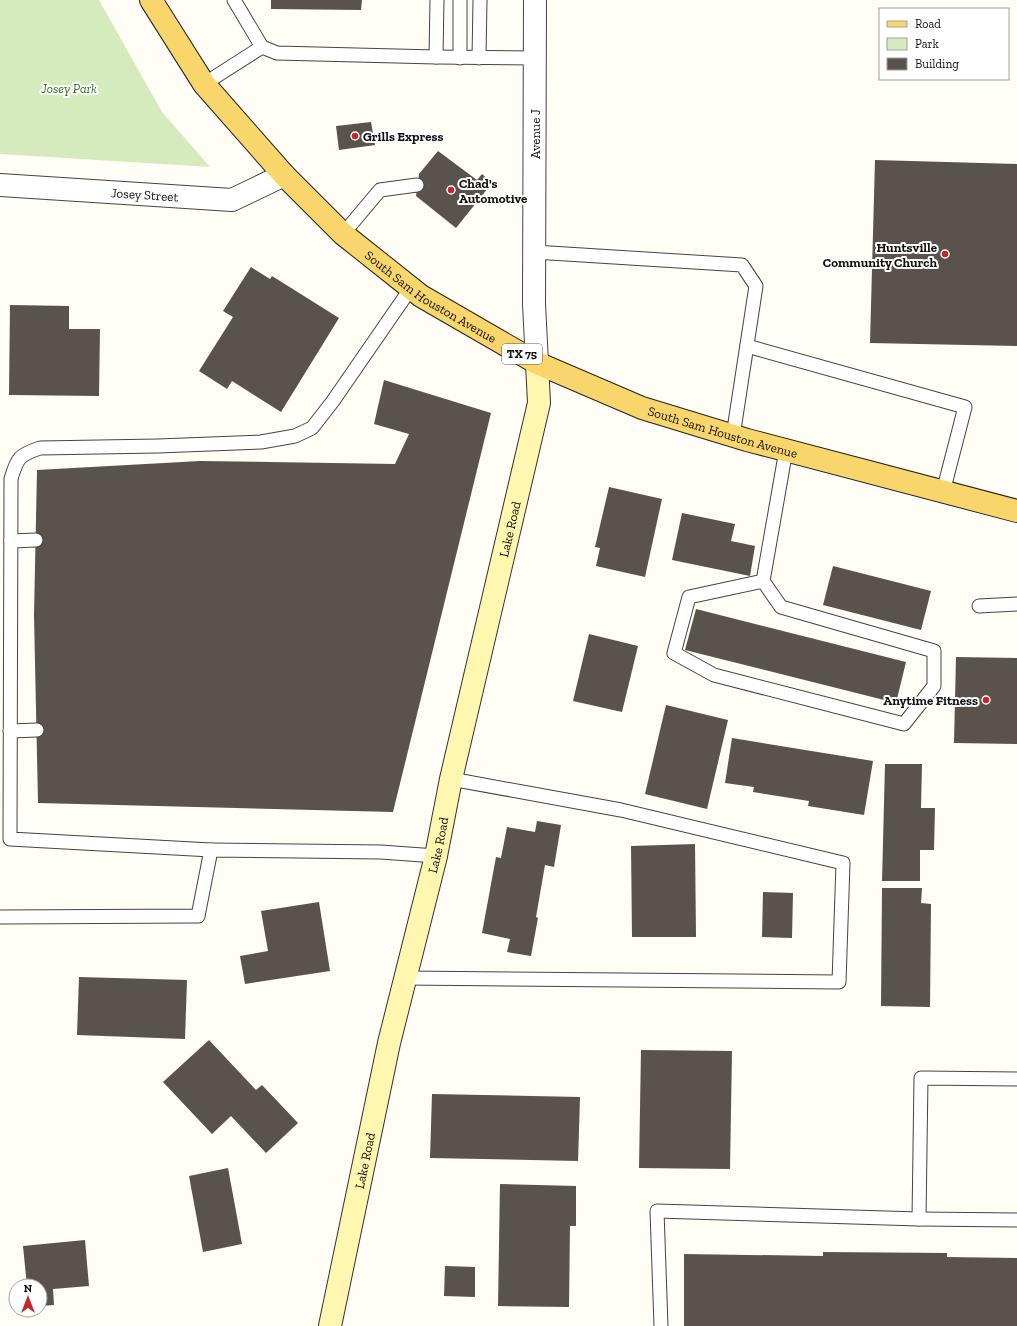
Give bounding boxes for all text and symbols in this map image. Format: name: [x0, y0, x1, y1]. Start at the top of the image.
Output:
legend: [879, 8, 1009, 80]
text: Road: [915, 17, 941, 31]
text: Park: [915, 37, 940, 51]
text: Building: [915, 57, 959, 71]
park label: Josey Park: [40, 81, 97, 96]
street label: Avenue J: [528, 109, 543, 159]
place label: Grills Express: [363, 129, 443, 144]
marker: Grills Express: [350, 131, 360, 141]
place label: Chad's Automotive: [459, 176, 528, 206]
street label: Josey Street: [111, 185, 179, 205]
marker: Chad's Automotive: [446, 185, 456, 195]
place label: Huntsville Community Church: [823, 240, 938, 270]
street label: South Sam Houston Avenue: [362, 247, 499, 346]
marker: Huntsville Community Church: [940, 249, 950, 259]
road number: TX 75: [502, 344, 542, 364]
street label: South Sam Houston Avenue: [646, 403, 799, 461]
street label: Lake Road: [496, 500, 524, 559]
place label: Anytime Fitness: [883, 693, 978, 708]
marker: Anytime Fitness: [981, 695, 991, 705]
street label: Lake Road: [425, 816, 451, 875]
street label: Lake Road: [352, 1131, 378, 1190]
north arrow: [8, 1278, 48, 1318]
text: N: [24, 1282, 33, 1295]

